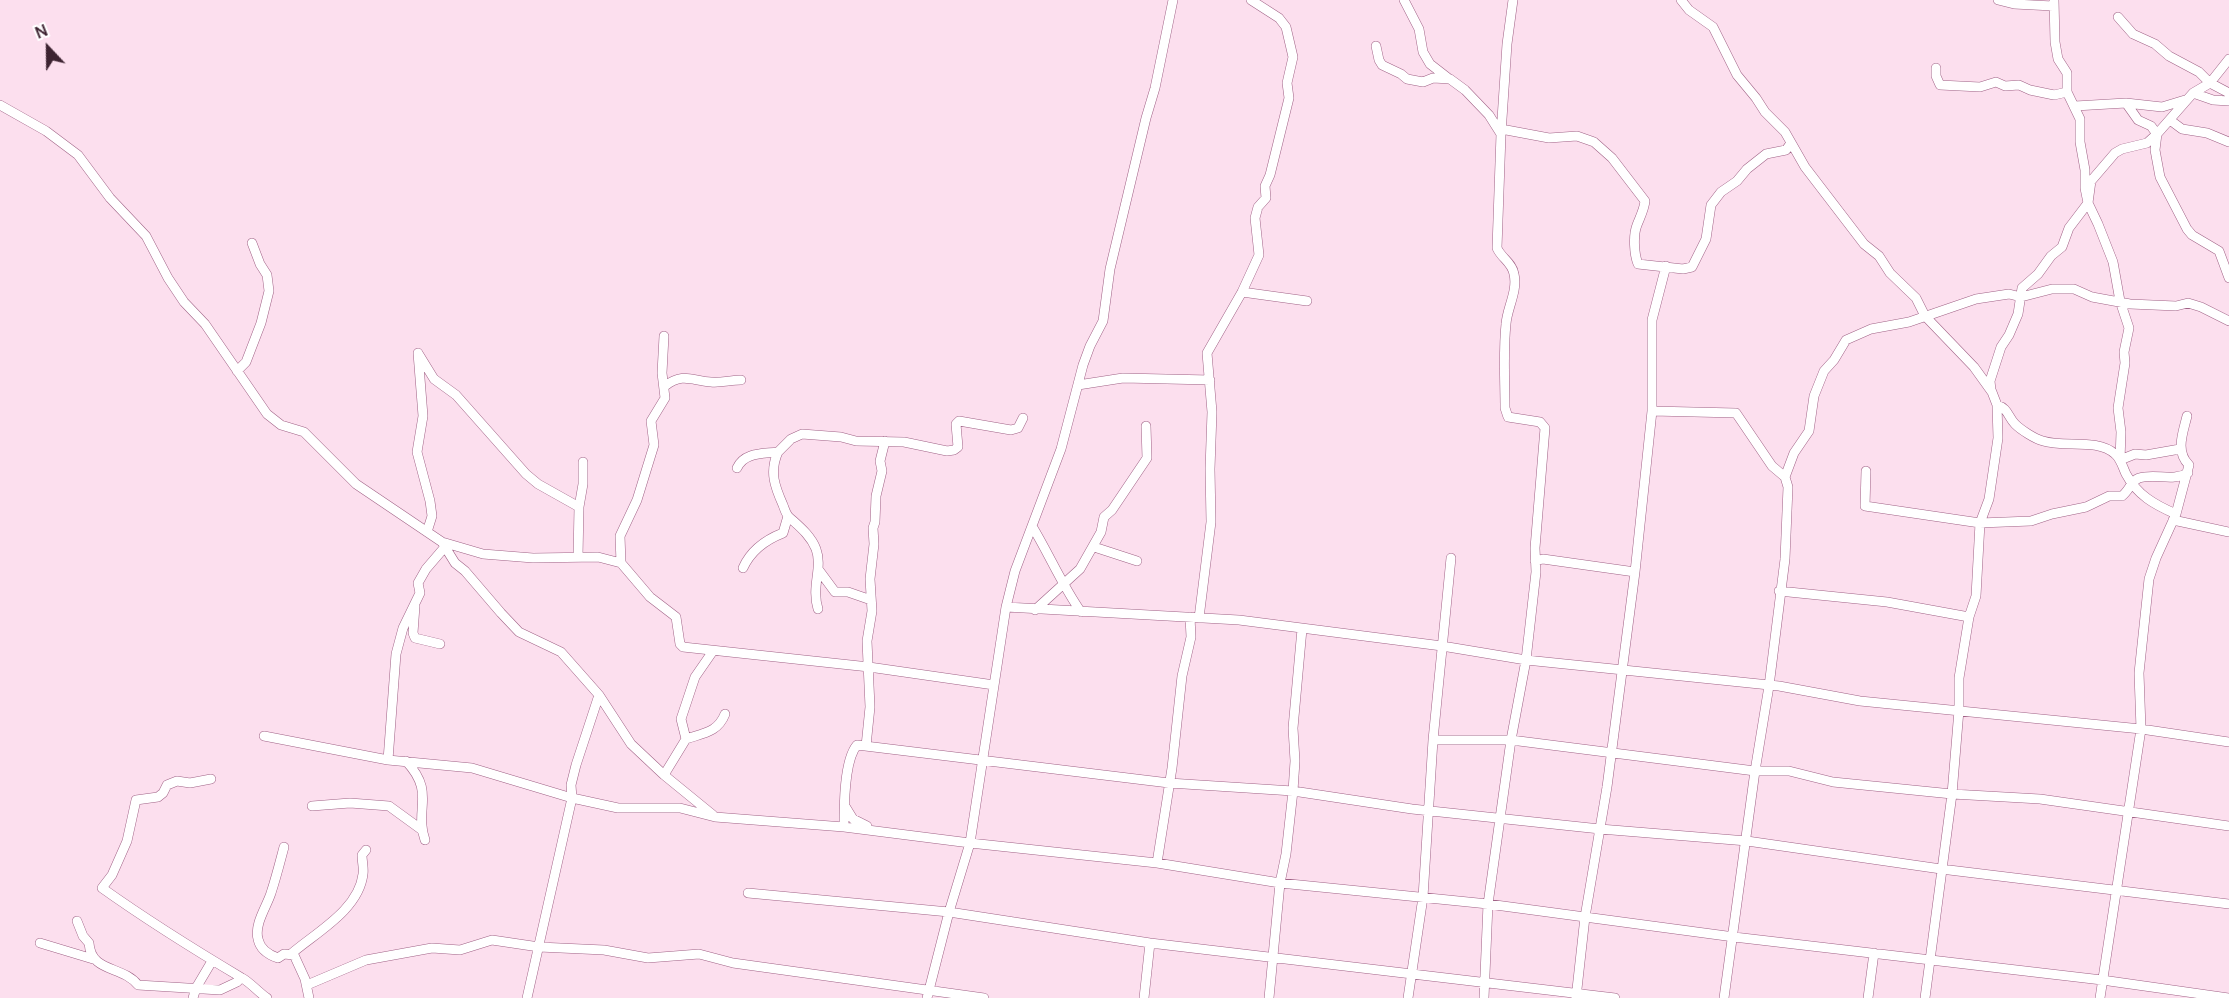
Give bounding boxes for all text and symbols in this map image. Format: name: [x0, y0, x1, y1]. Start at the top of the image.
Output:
north arrow: [18, 18, 78, 78]
text: N: [32, 19, 51, 44]

